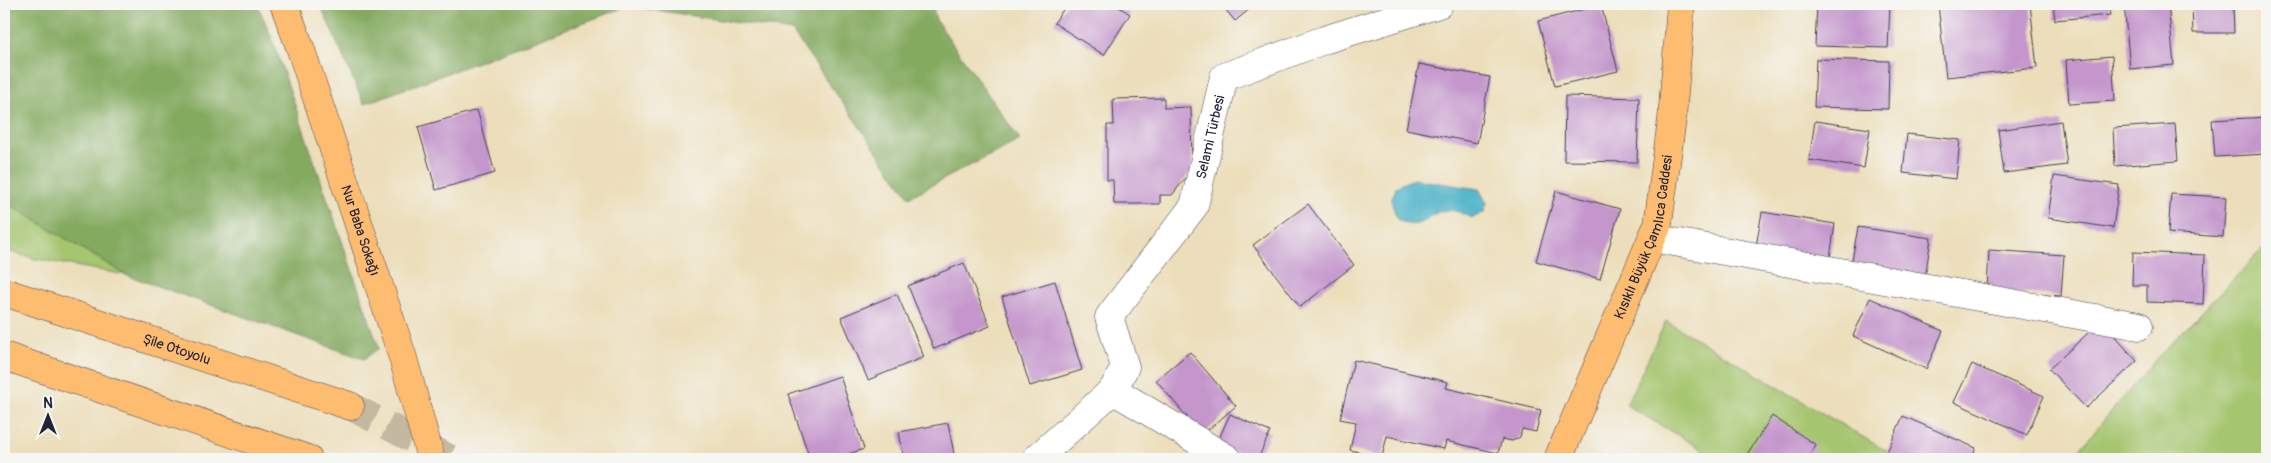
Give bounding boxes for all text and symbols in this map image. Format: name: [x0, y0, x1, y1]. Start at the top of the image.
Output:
street label: Selami Türbesi: [1192, 93, 1228, 181]
street label: Kısıklı Büyük Çamlıca Caddesi: [1610, 153, 1676, 321]
street label: Nur Baba Sokağı: [338, 183, 384, 278]
street label: Şile Otoyolu: [141, 330, 213, 368]
north arrow: [22, 390, 72, 440]
text: N: [43, 395, 53, 412]

